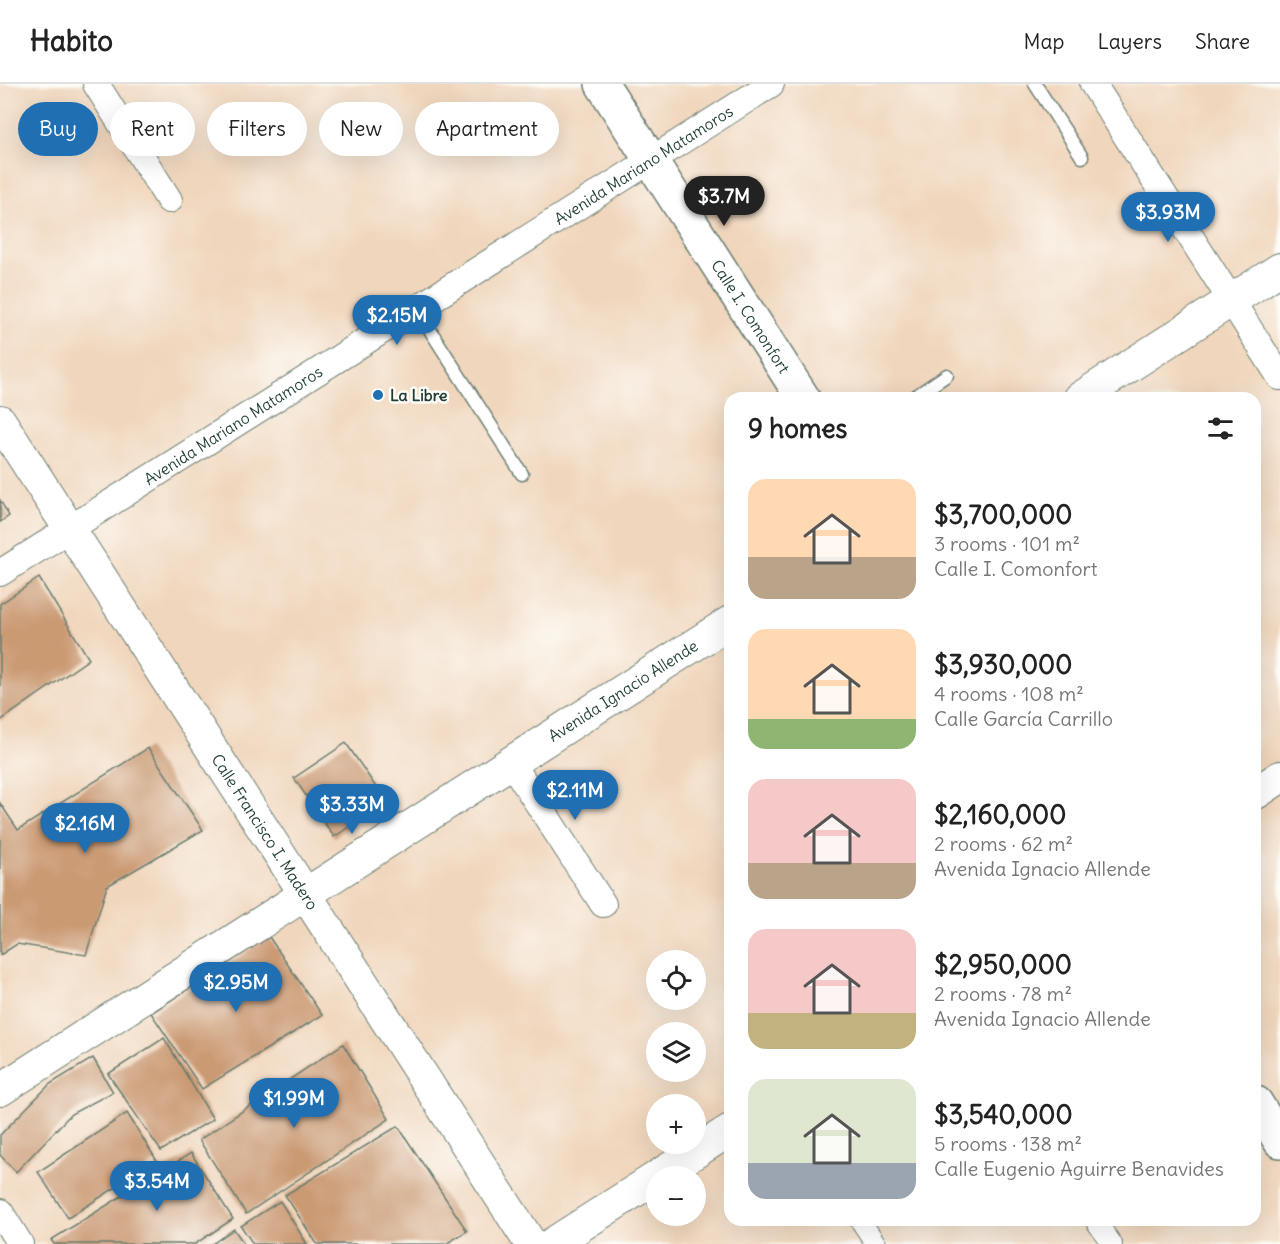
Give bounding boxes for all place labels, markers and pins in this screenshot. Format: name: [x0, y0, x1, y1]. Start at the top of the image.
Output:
pin: $3.7M: [682, 176, 766, 227]
pin: $3.93M: [1119, 192, 1217, 243]
pin: $2.15M: [348, 295, 446, 346]
place label: La Libre: [390, 385, 448, 405]
marker: La Libre: [371, 388, 385, 402]
pin: $2.11M: [526, 770, 624, 821]
pin: $3.33M: [303, 784, 401, 835]
pin: $2.16M: [36, 803, 134, 854]
pin: $2.95M: [187, 962, 285, 1013]
pin: $1.99M: [245, 1078, 343, 1129]
pin: $3.54M: [108, 1161, 206, 1212]

